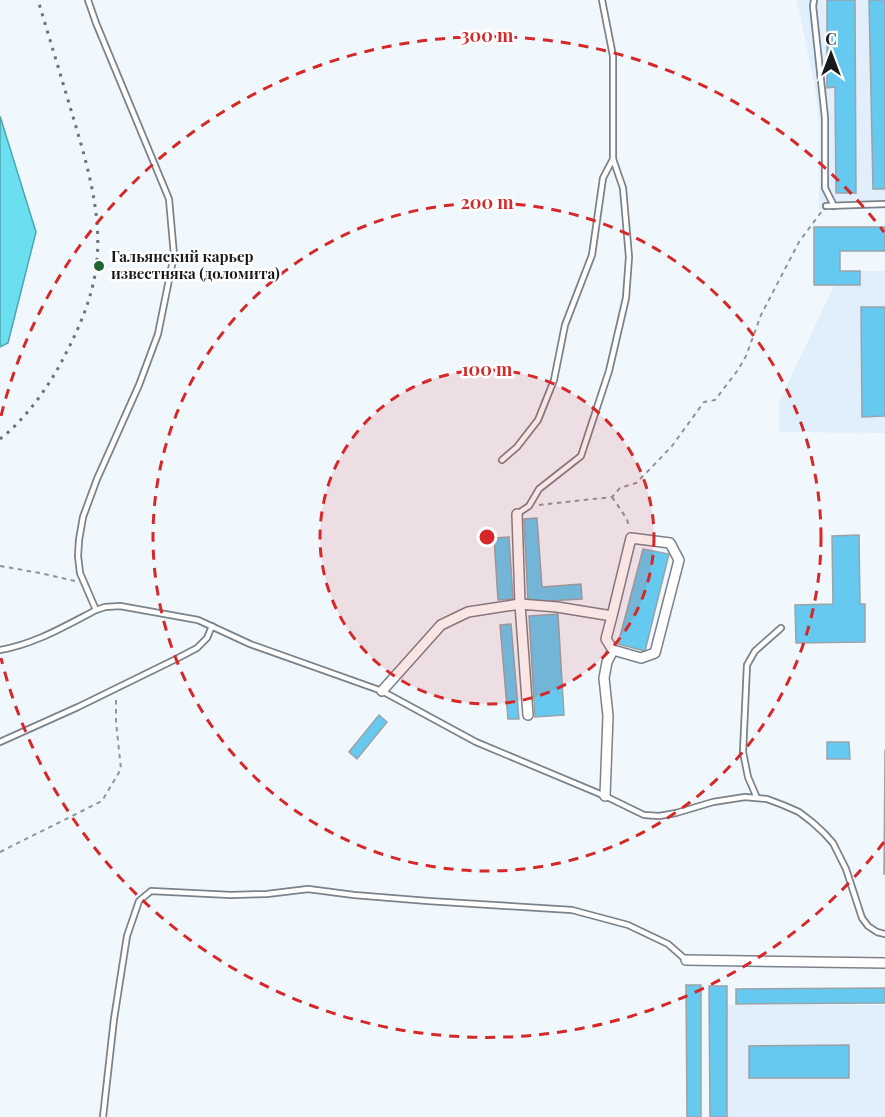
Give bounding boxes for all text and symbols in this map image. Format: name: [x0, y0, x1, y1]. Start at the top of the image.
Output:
text: 300 m: [461, 23, 514, 47]
north arrow: [801, 24, 861, 84]
text: С: [825, 28, 837, 49]
text: 200 m: [460, 190, 514, 214]
place label: Гальянский карьер известняка (доломита): [111, 246, 280, 283]
marker: Гальянский карьер известняка (доломита): [92, 259, 106, 273]
text: 100 m: [462, 357, 513, 381]
centre of rings: [477, 527, 497, 547]

